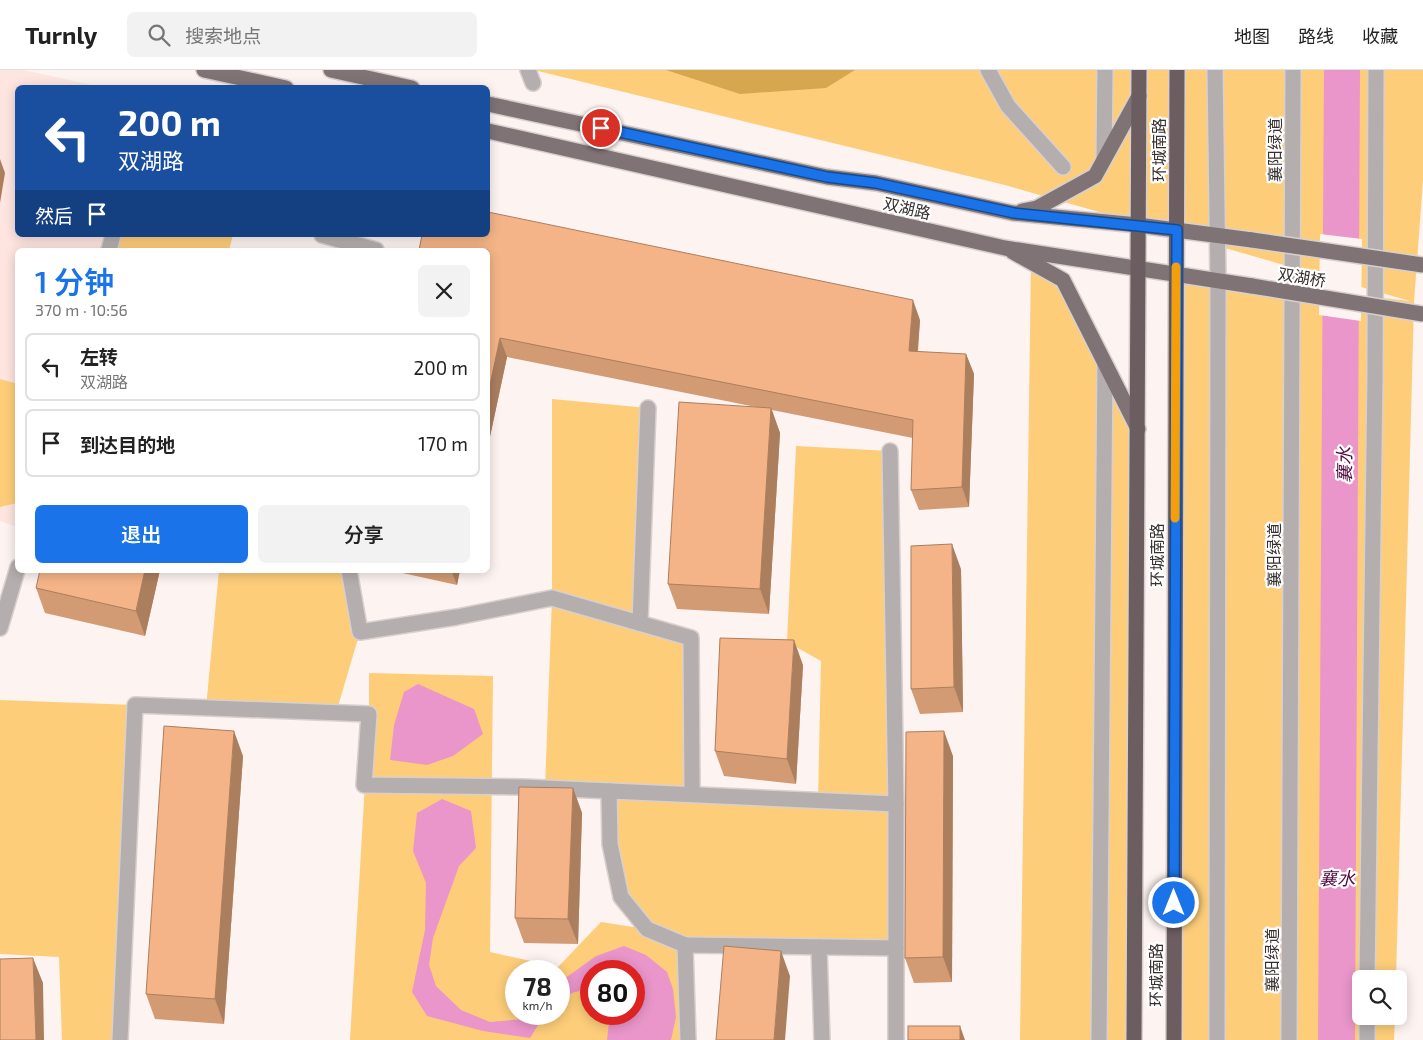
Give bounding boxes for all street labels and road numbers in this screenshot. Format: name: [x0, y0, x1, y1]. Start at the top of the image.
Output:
street label: 环城南路: [1149, 118, 1168, 182]
street label: 襄阳绿道: [1265, 118, 1284, 182]
street label: 双湖路: [882, 193, 933, 222]
street label: 双湖桥: [1277, 263, 1327, 290]
street label: 环城南路: [1147, 523, 1166, 587]
street label: 襄阳绿道: [1264, 523, 1283, 587]
street label: 襄阳绿道: [1262, 928, 1281, 992]
street label: 环城南路: [1146, 943, 1165, 1007]

